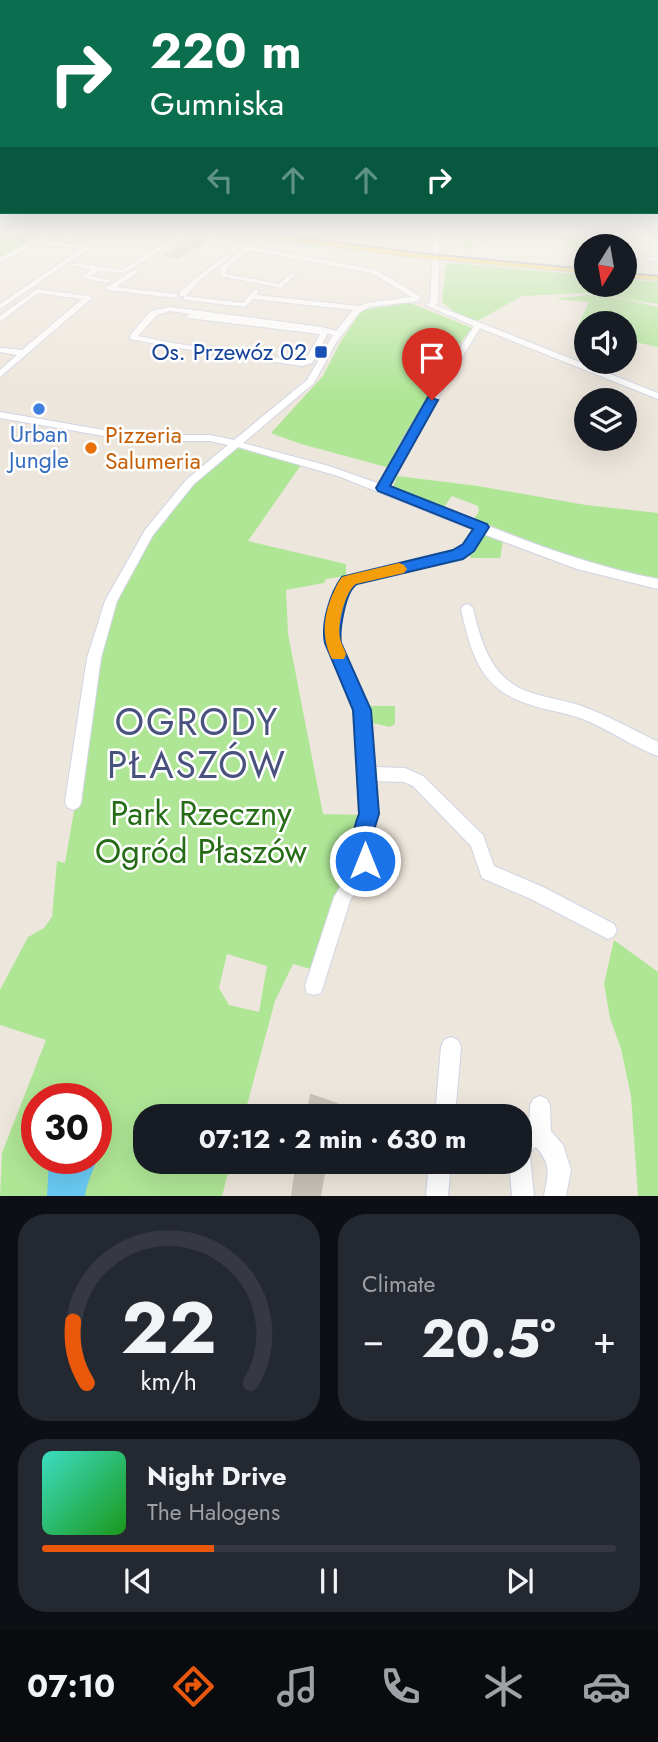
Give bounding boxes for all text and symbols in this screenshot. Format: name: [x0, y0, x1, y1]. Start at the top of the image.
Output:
text: 220 m: [150, 16, 302, 86]
icon: right: [35, 28, 126, 119]
text: Gumniska: [150, 81, 284, 127]
icon: left: [201, 161, 239, 199]
icon: ahead: [274, 161, 312, 199]
icon: ahead: [347, 161, 385, 199]
icon: right: [420, 161, 458, 199]
north arrow: [574, 234, 637, 298]
map controls: [574, 234, 637, 451]
button: sound: [574, 311, 637, 374]
pin: [402, 328, 462, 400]
place label: Os. Przewóz 02: [151, 335, 307, 369]
icon: arrive: [413, 339, 451, 377]
marker: Os. Przewóz 02: [313, 344, 329, 360]
button: layers: [574, 388, 637, 451]
marker: Urban Jungle: [31, 401, 47, 417]
place label: Urban Jungle: [6, 417, 69, 477]
place label: Pizzeria Salumeria: [105, 418, 201, 478]
marker: Pizzeria Salumeria: [83, 440, 99, 456]
district label: OGRODY PŁASZÓW: [107, 695, 287, 792]
park label: Park Rzeczny Ogród Płaszów: [95, 790, 308, 875]
position arrow: [328, 824, 402, 898]
speed limit sign: 30: [21, 1083, 112, 1174]
text: 07:12 · 2 min · 630 m: [199, 1120, 466, 1158]
text: Climate: [362, 1267, 435, 1301]
text: 22: [121, 1276, 217, 1381]
text: 20.5°: [421, 1301, 556, 1377]
text: −: [362, 1312, 384, 1367]
text: +: [593, 1312, 616, 1367]
text: km/h: [141, 1363, 197, 1399]
text: Night Drive: [147, 1457, 287, 1495]
text: The Halogens: [147, 1495, 280, 1529]
icon: previous: [119, 1562, 157, 1600]
icon: pause: [310, 1562, 348, 1600]
icon: next: [501, 1562, 539, 1600]
icon: directions: [169, 1662, 218, 1711]
icon: music: [273, 1662, 322, 1711]
icon: phone: [376, 1662, 425, 1711]
icon: climate: [479, 1662, 528, 1711]
icon: car: [582, 1662, 631, 1711]
text: 07:10: [27, 1663, 115, 1709]

